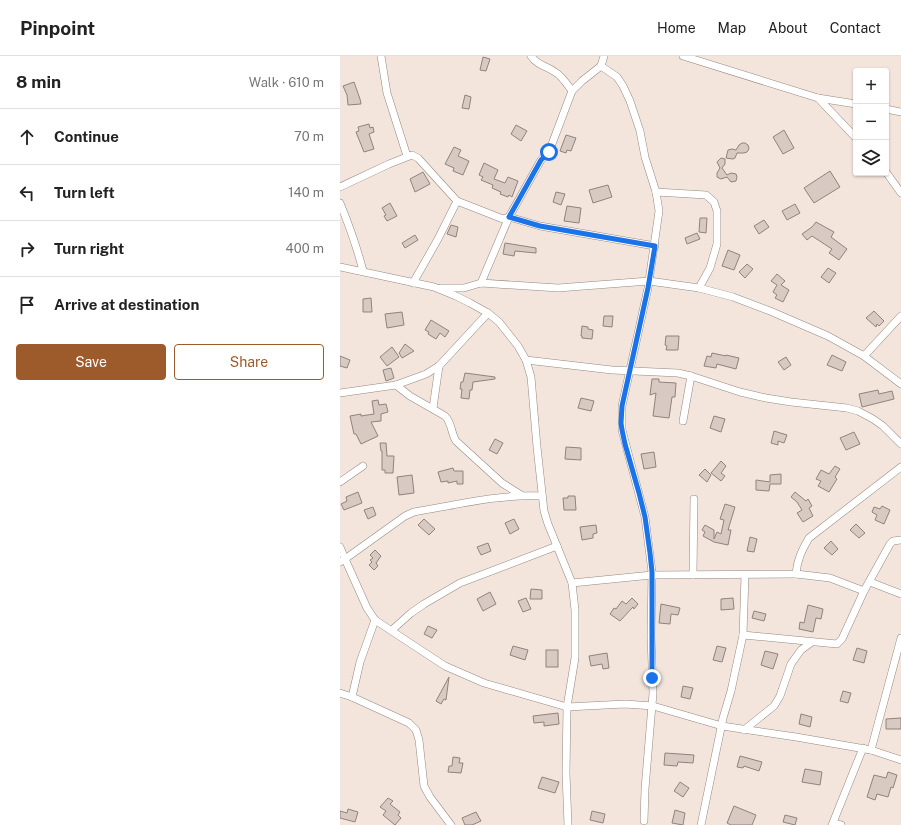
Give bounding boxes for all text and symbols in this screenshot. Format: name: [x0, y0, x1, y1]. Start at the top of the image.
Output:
text: Pinpoint: [20, 17, 95, 39]
text: Home: [657, 20, 696, 36]
text: Map: [718, 20, 746, 36]
text: About: [768, 20, 808, 36]
text: Contact: [830, 20, 881, 36]
map controls: [853, 68, 889, 176]
button: +: [853, 68, 889, 104]
text: 8 min: [16, 72, 61, 92]
text: Walk · 610 m: [249, 75, 324, 90]
button: −: [853, 104, 889, 140]
icon: ahead: [16, 126, 38, 148]
text: Continue: [54, 128, 119, 145]
text: 70 m: [294, 129, 324, 144]
button: layers: [853, 140, 889, 176]
route start: [540, 143, 558, 161]
icon: left: [16, 182, 38, 204]
text: Turn left: [54, 184, 115, 201]
text: 140 m: [288, 185, 324, 200]
icon: right: [16, 238, 38, 260]
text: Turn right: [54, 240, 124, 257]
text: 400 m: [286, 241, 324, 256]
icon: arrive: [16, 294, 38, 316]
text: Arrive at destination: [54, 296, 199, 313]
button: Save: [16, 344, 166, 380]
button: Share: [174, 344, 324, 380]
route end: [643, 669, 661, 687]

